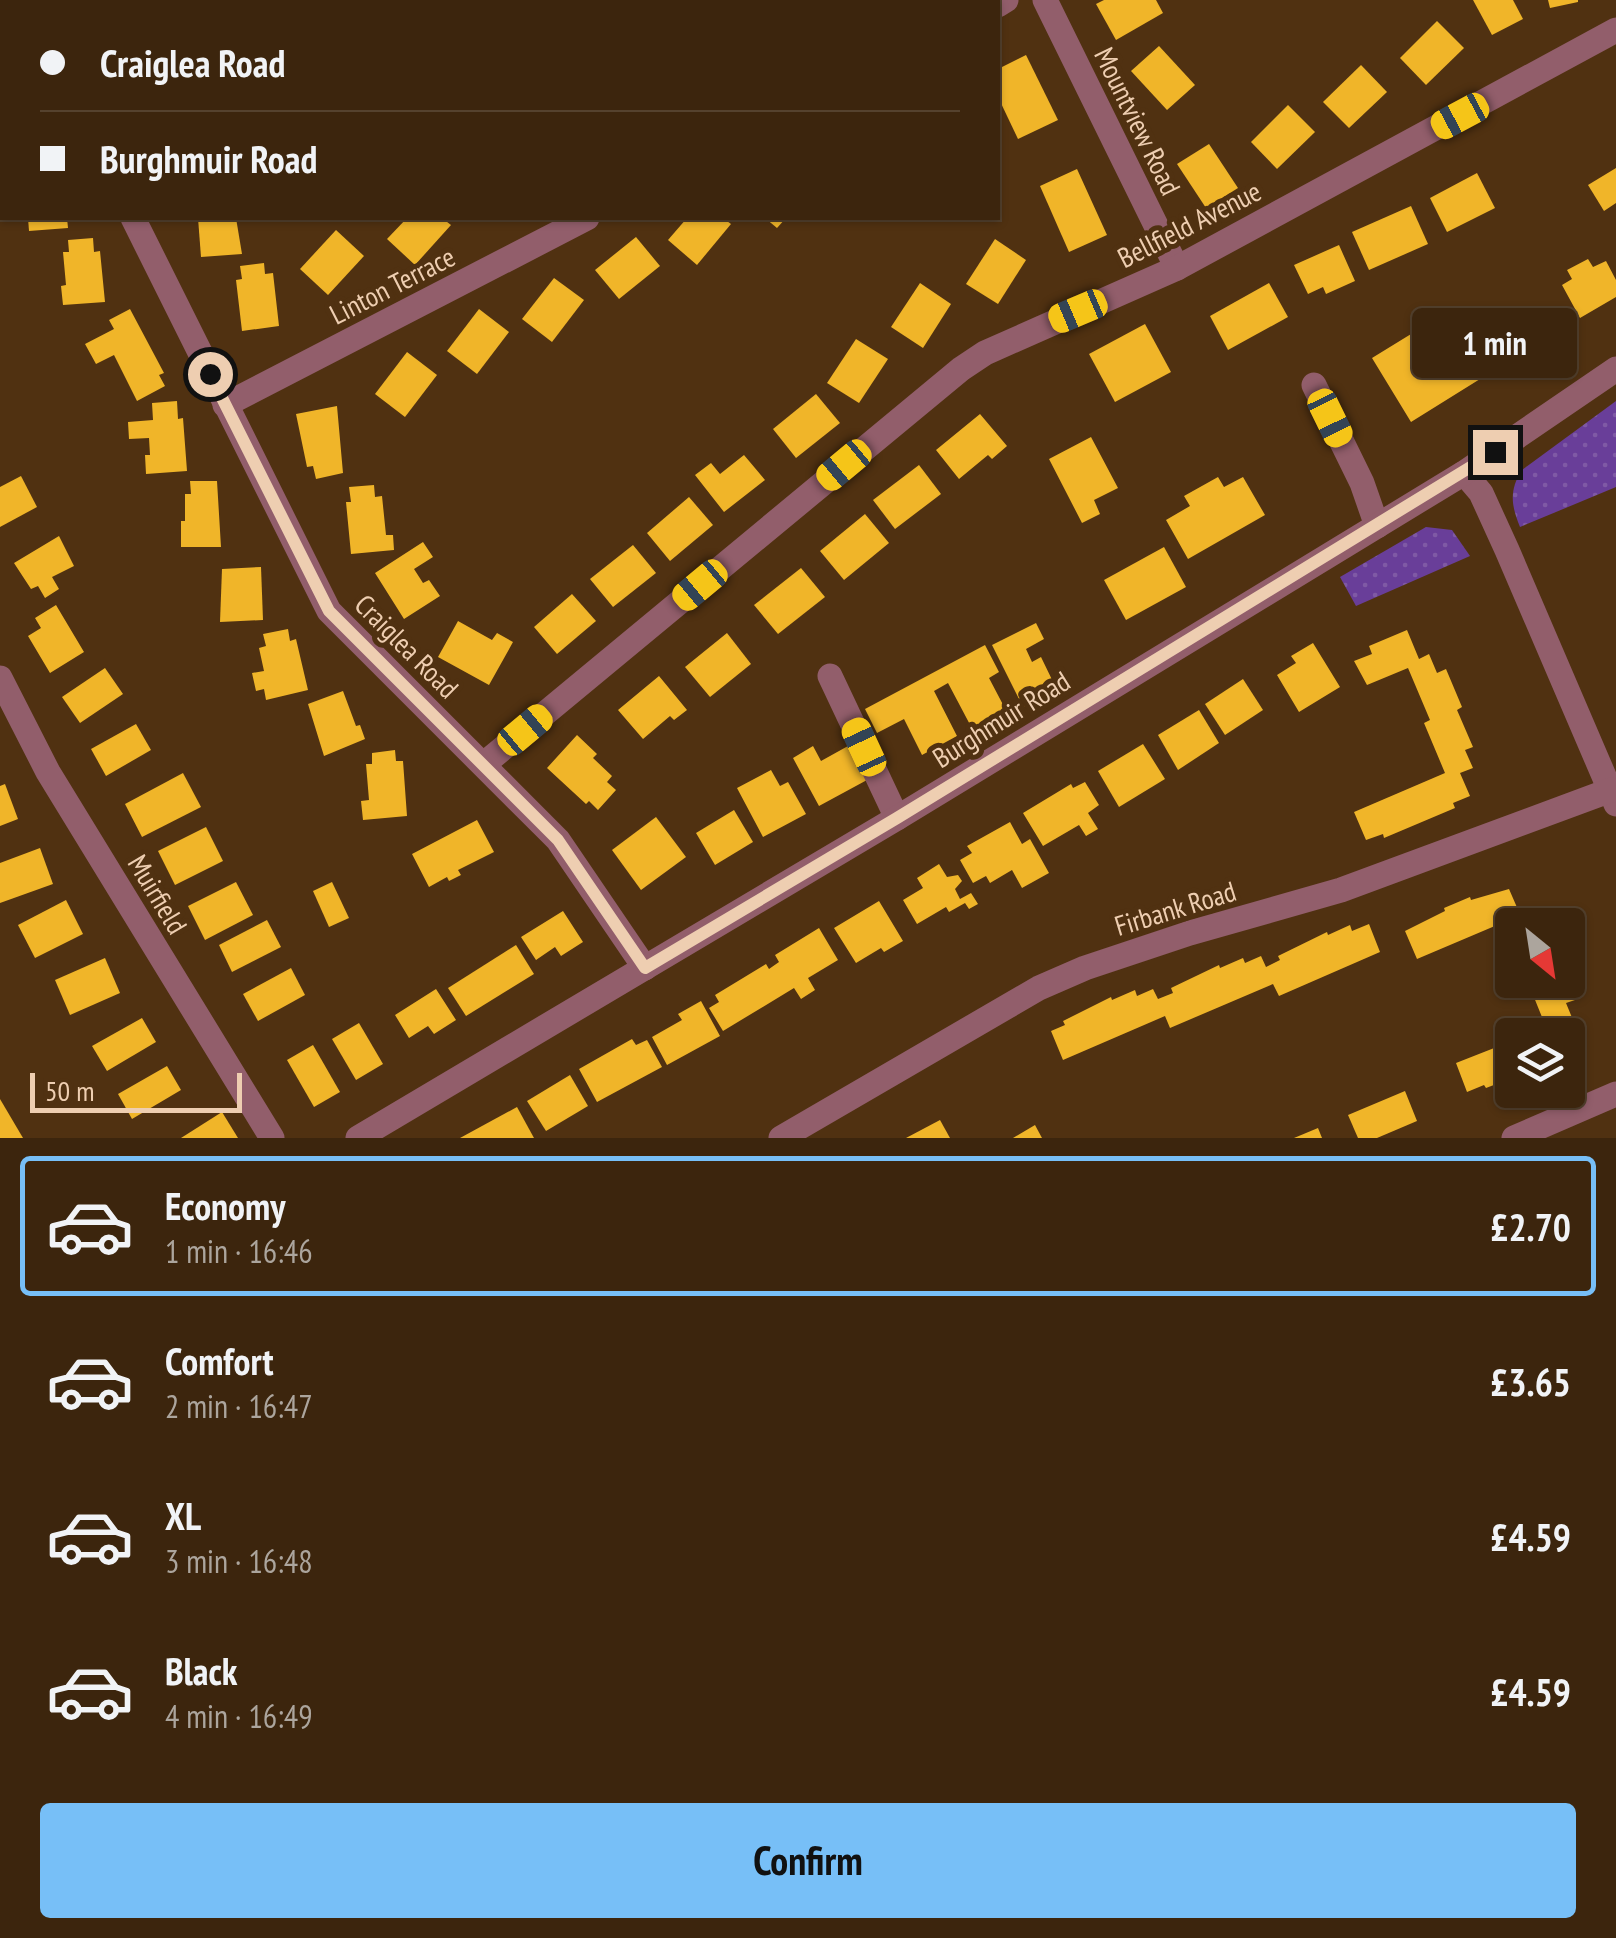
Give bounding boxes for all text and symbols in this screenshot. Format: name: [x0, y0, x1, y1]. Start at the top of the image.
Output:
text: Craiglea Road: [100, 38, 285, 87]
street label: Mountview Road: [1086, 41, 1190, 201]
car: [1426, 89, 1494, 143]
text: Burghmuir Road: [100, 134, 317, 183]
street label: Bellfield Avenue: [1111, 172, 1267, 276]
street label: Linton Terrace: [323, 238, 461, 332]
car: [1045, 285, 1111, 337]
callout: 1 min: [1412, 307, 1578, 377]
text: 1 min: [1462, 322, 1527, 364]
route start: [188, 352, 233, 397]
car: [1303, 384, 1357, 452]
route end: [1473, 430, 1518, 475]
car: [811, 434, 877, 496]
car: [667, 554, 733, 616]
street label: Craiglea Road: [347, 586, 467, 706]
street label: Burghmuir Road: [925, 662, 1077, 776]
car: [492, 699, 558, 761]
car: [838, 713, 890, 781]
street label: Muirfield: [120, 848, 196, 940]
street label: Firbank Road: [1110, 872, 1240, 944]
north arrow: [1495, 908, 1585, 998]
map controls: [1495, 908, 1585, 1108]
button: layers: [1495, 1018, 1585, 1108]
scale bar: [30, 1068, 242, 1112]
text: 50 m: [45, 1072, 94, 1109]
icon: car: [45, 1181, 135, 1271]
text: Economy: [165, 1181, 285, 1230]
text: £2.70: [1490, 1202, 1571, 1251]
text: 1 min · 16:46: [165, 1230, 313, 1272]
icon: car: [45, 1336, 135, 1426]
text: Comfort: [165, 1336, 274, 1385]
text: £3.65: [1490, 1357, 1571, 1406]
text: 2 min · 16:47: [165, 1385, 313, 1427]
icon: car: [45, 1491, 135, 1581]
text: XL: [165, 1491, 201, 1540]
text: £4.59: [1490, 1512, 1571, 1561]
text: 3 min · 16:48: [165, 1540, 313, 1582]
icon: car: [45, 1646, 135, 1736]
text: Black: [165, 1646, 238, 1695]
text: £4.59: [1490, 1667, 1571, 1716]
text: 4 min · 16:49: [165, 1695, 313, 1737]
button: Confirm: [40, 1803, 1576, 1918]

